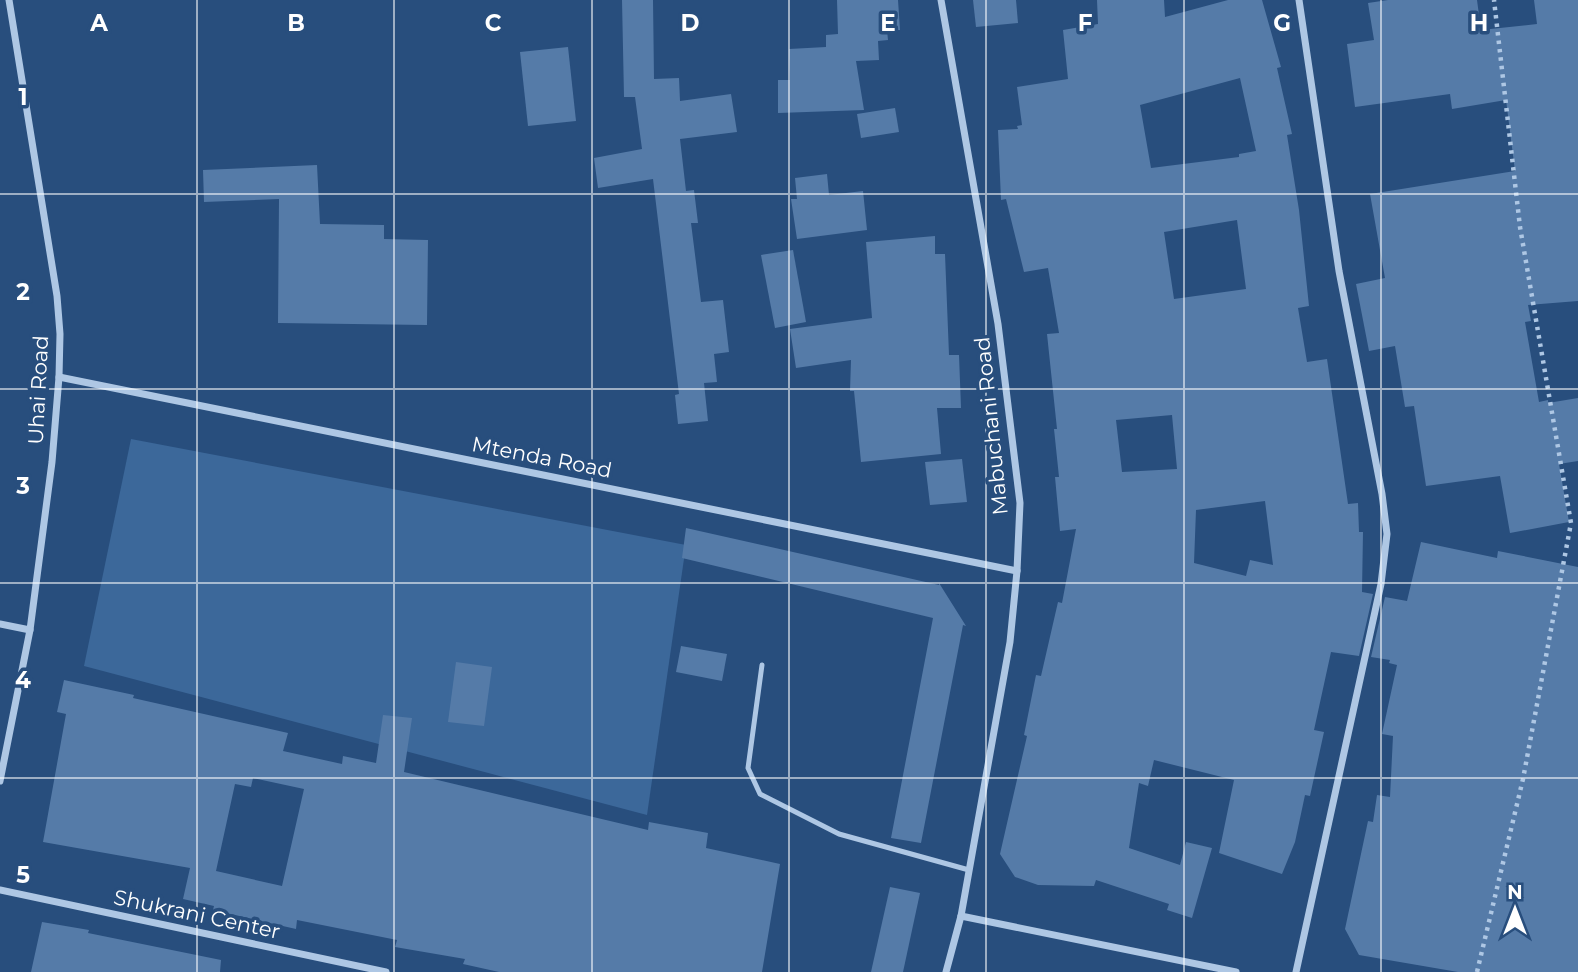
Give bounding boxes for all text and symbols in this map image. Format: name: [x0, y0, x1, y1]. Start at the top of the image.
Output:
text: A: [89, 9, 108, 37]
text: B: [287, 9, 305, 37]
text: C: [485, 9, 502, 37]
text: D: [681, 9, 700, 37]
text: E: [880, 9, 896, 37]
text: F: [1078, 9, 1093, 37]
text: G: [1273, 9, 1291, 37]
text: H: [1470, 9, 1488, 37]
text: 1: [18, 83, 28, 111]
text: 2: [16, 278, 30, 306]
street label: Uhai Road: [23, 335, 53, 445]
street label: Mabuchani Road: [969, 336, 1013, 516]
street label: Mtenda Road: [470, 431, 614, 483]
text: 3: [15, 472, 30, 500]
text: 4: [15, 666, 31, 694]
text: 5: [16, 861, 30, 889]
north arrow: [1480, 874, 1550, 944]
text: N: [1507, 881, 1523, 904]
street label: Shukrani Center: [112, 884, 282, 944]

